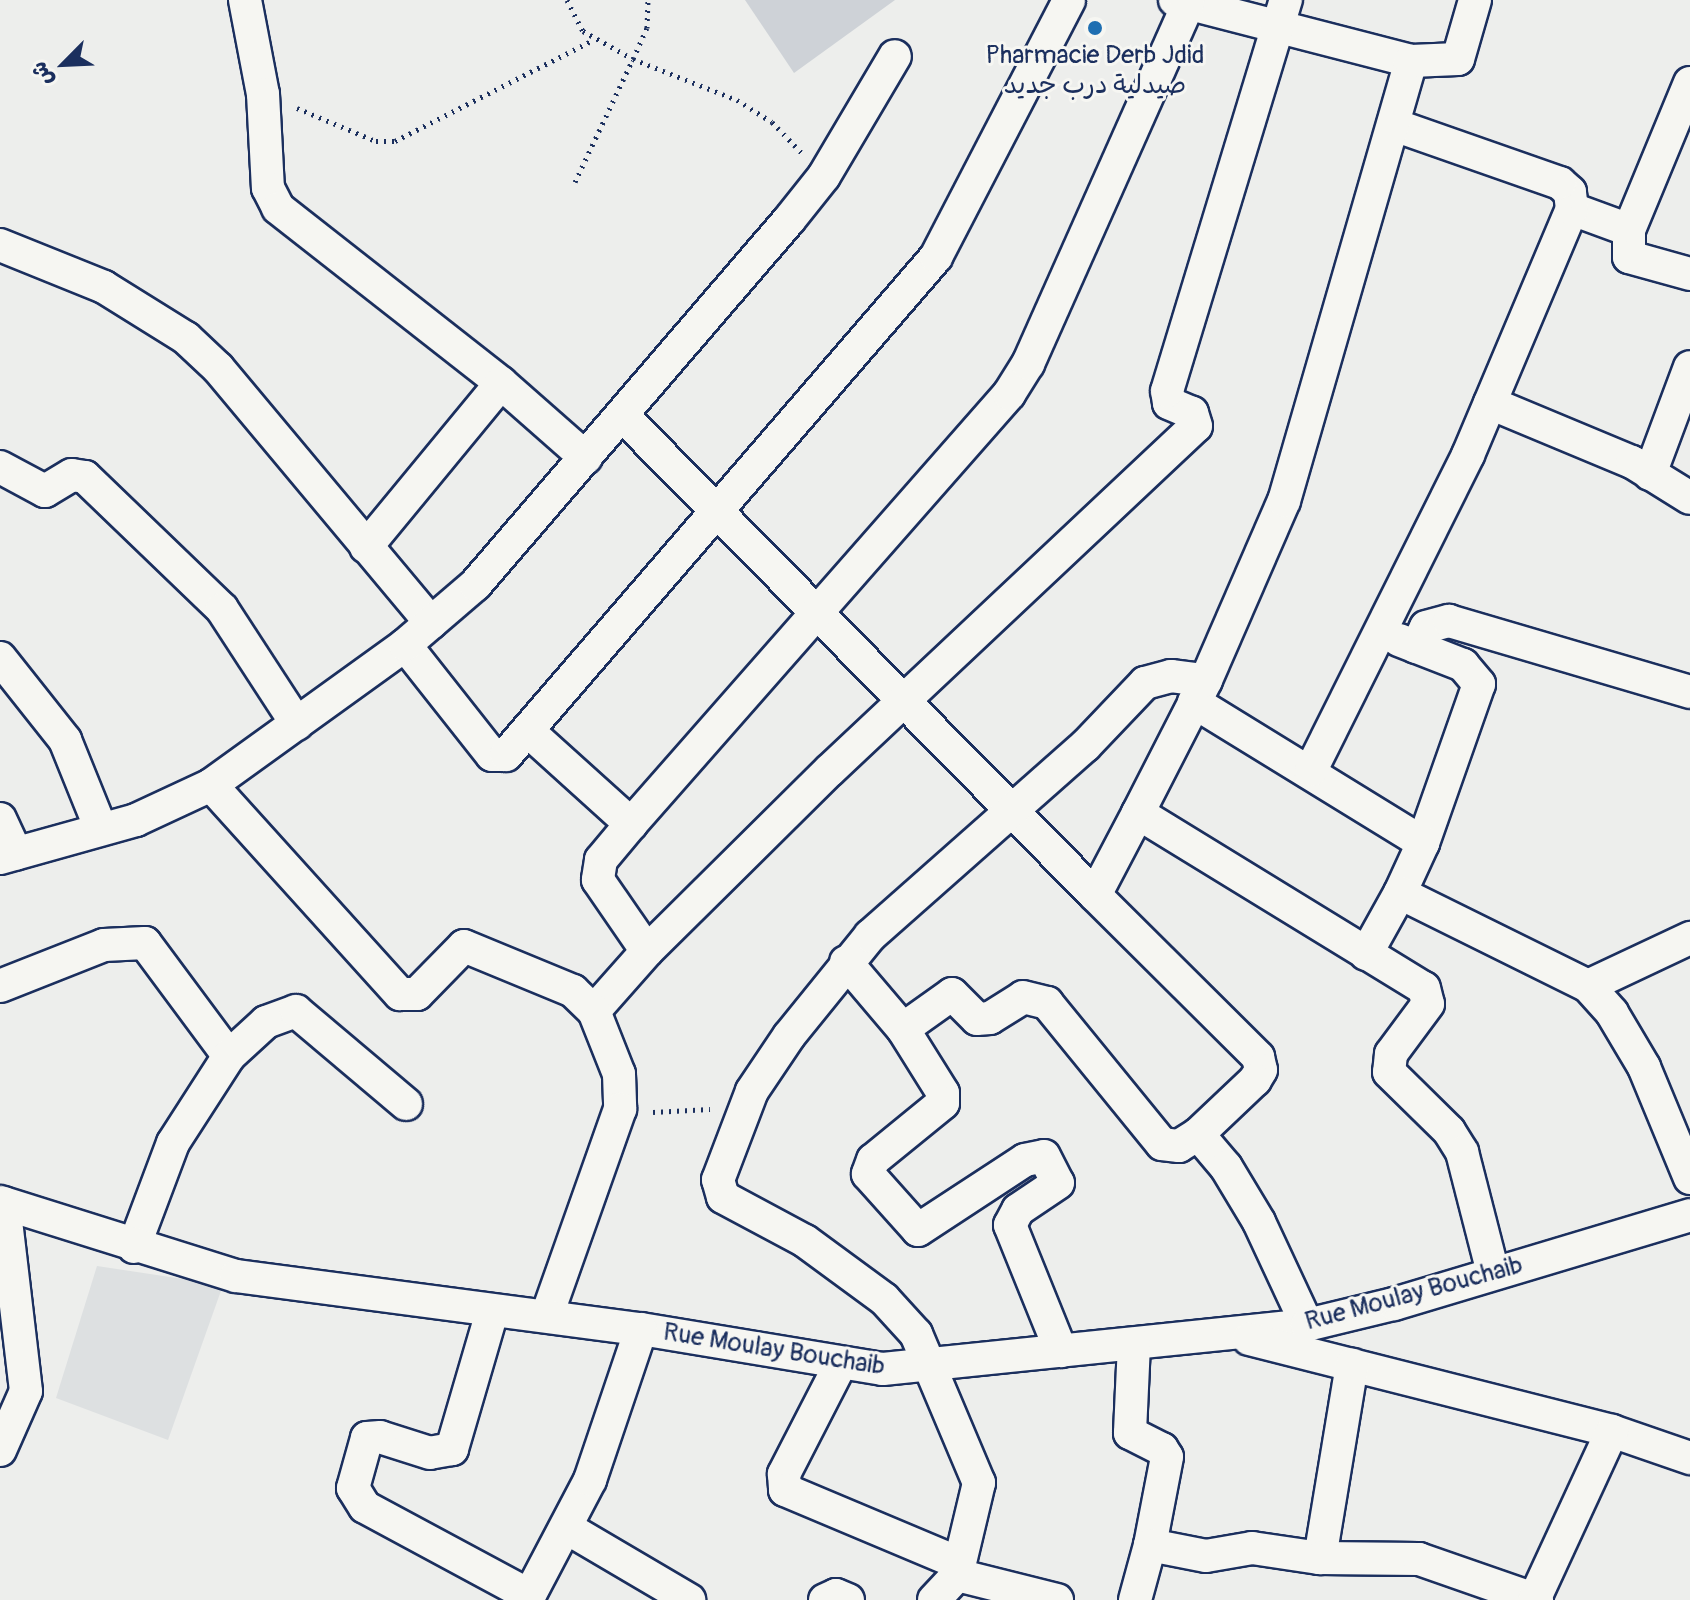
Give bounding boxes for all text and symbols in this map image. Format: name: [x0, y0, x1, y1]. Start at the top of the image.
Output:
marker: Pharmacie Derb Jdid صيدلية درب جديد: [1086, 19, 1104, 37]
north arrow: [24, 24, 104, 104]
place label: Pharmacie Derb Jdid صيدلية درب جديد: [986, 40, 1204, 102]
text: ش: [24, 57, 60, 91]
street label: Rue Moulay Bouchaib: [1302, 1250, 1526, 1338]
street label: Rue Moulay Bouchaib: [661, 1317, 887, 1383]

